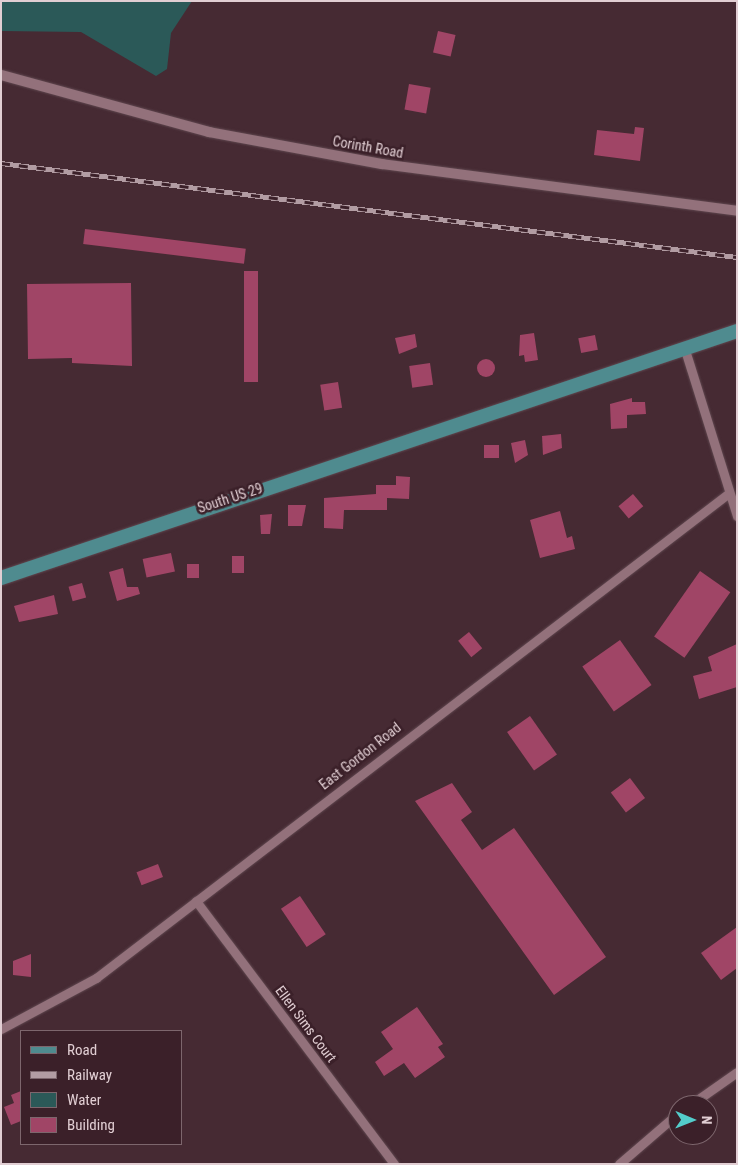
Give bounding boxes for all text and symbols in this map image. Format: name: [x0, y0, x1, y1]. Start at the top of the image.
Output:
street label: Corinth Road: [331, 133, 405, 161]
street label: South US 29: [195, 480, 265, 516]
street label: East Gordon Road: [316, 719, 404, 793]
street label: Ellen Sims Court: [272, 983, 340, 1065]
legend: [20, 1030, 182, 1145]
text: Road: [67, 1041, 97, 1059]
text: Railway: [67, 1066, 112, 1084]
text: Water: [67, 1091, 101, 1109]
north arrow: [668, 1095, 718, 1145]
text: Building: [67, 1116, 115, 1134]
text: N: [699, 1116, 715, 1125]

